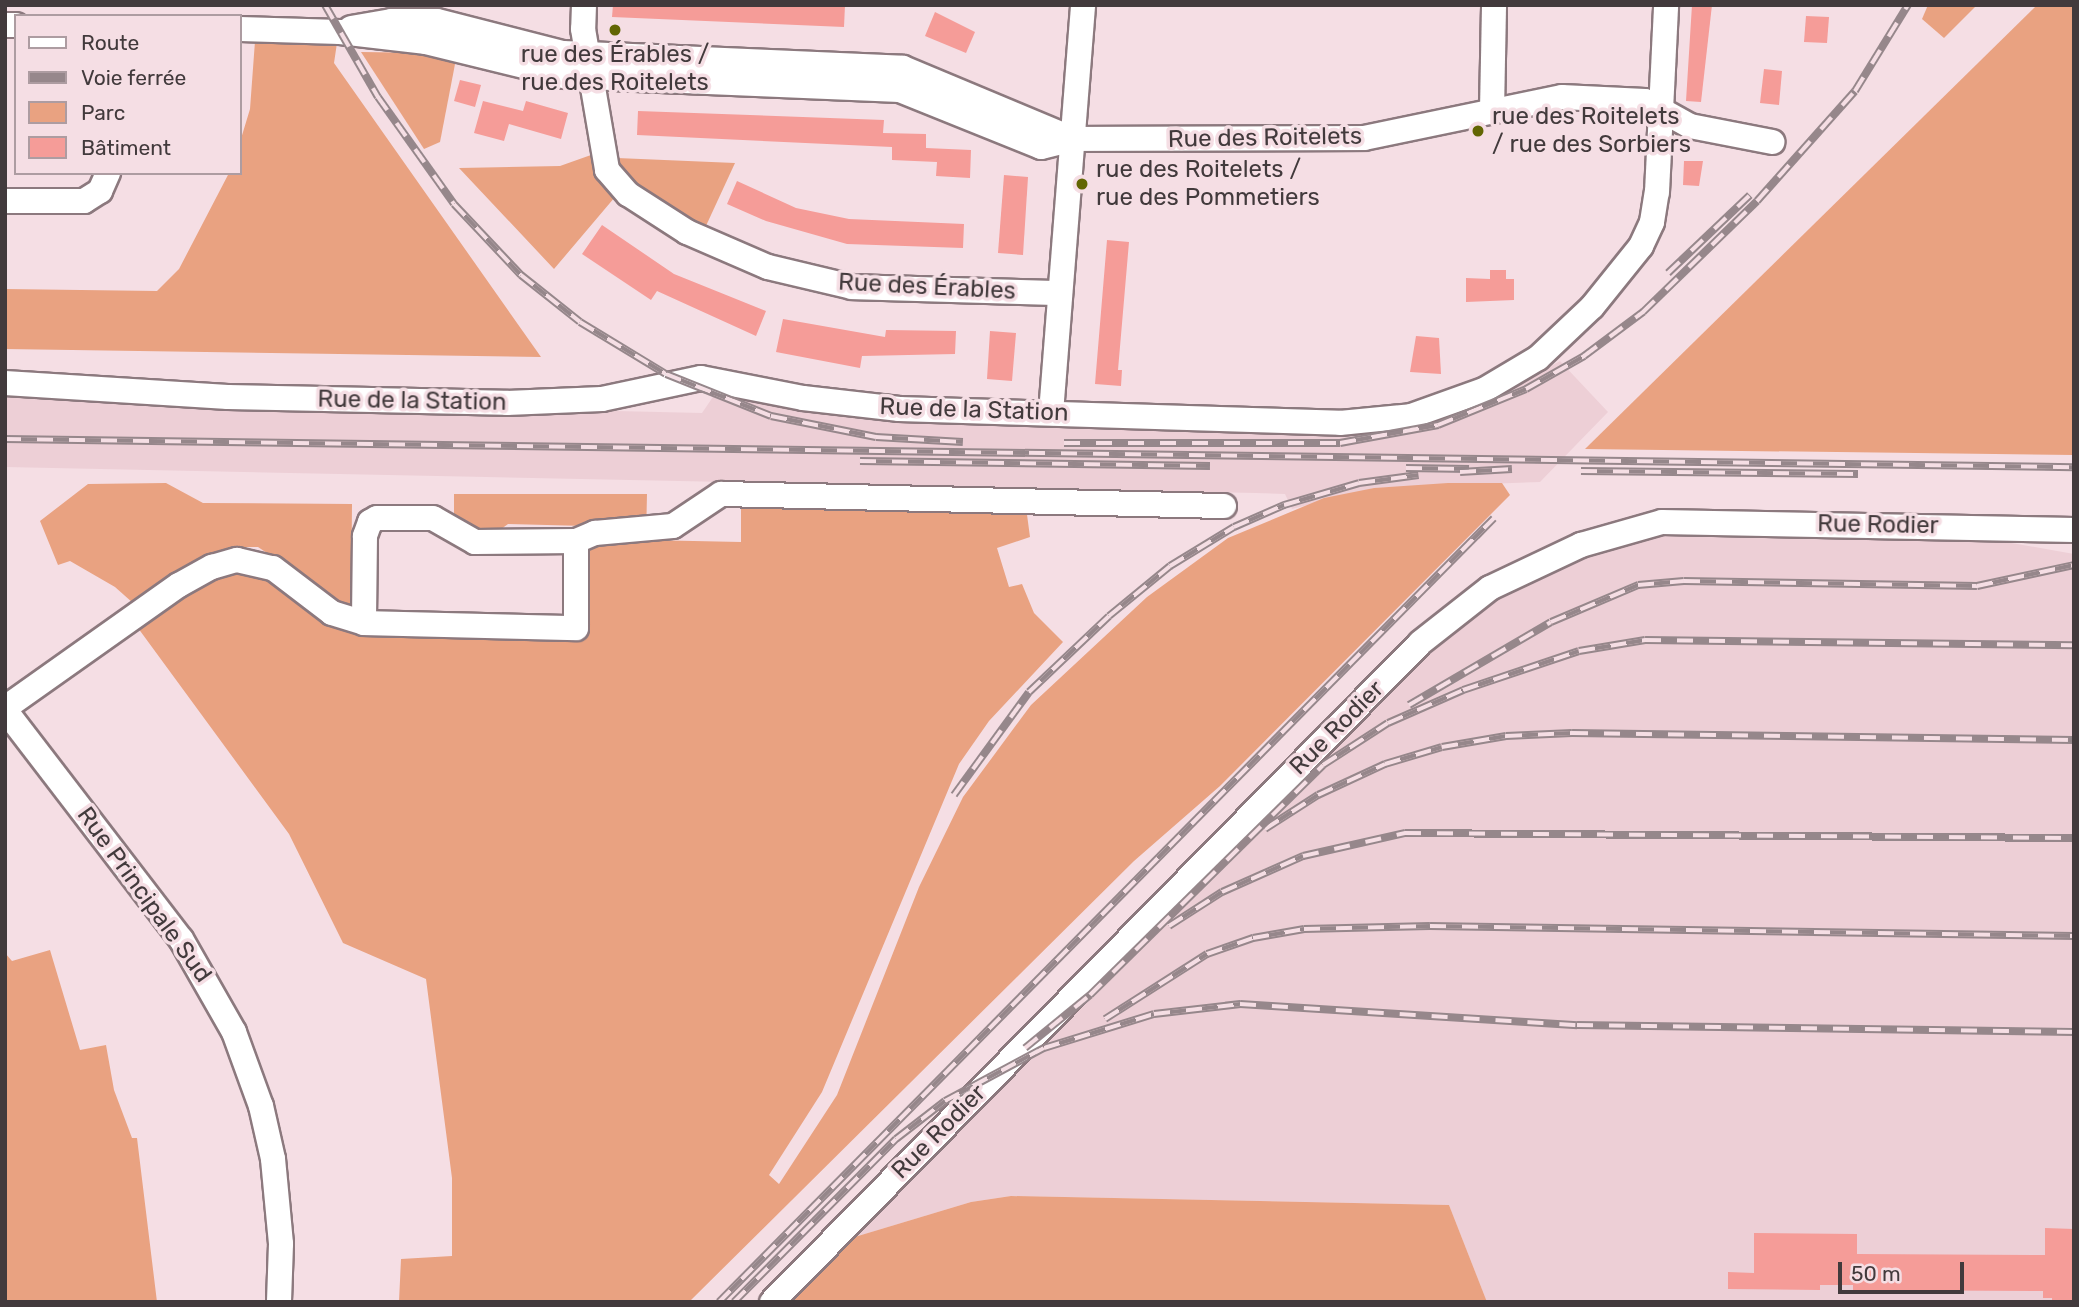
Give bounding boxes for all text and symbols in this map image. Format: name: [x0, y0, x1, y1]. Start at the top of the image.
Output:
legend: [14, 14, 242, 175]
marker: rue des Érables / rue des Roitelets: [607, 22, 623, 38]
text: Route: [81, 30, 139, 55]
place label: rue des Érables / rue des Roitelets: [521, 41, 709, 97]
text: Voie ferrée: [81, 65, 186, 90]
text: Parc: [81, 100, 125, 125]
place label: rue des Roitelets / rue des Sorbiers: [1492, 103, 1691, 159]
street label: Rue des Roitelets: [1168, 122, 1362, 154]
marker: rue des Roitelets / rue des Sorbiers: [1470, 123, 1486, 139]
text: Bâtiment: [81, 135, 171, 160]
place label: rue des Roitelets / rue des Pommetiers: [1096, 156, 1320, 212]
marker: rue des Roitelets / rue des Pommetiers: [1074, 176, 1090, 192]
street label: Rue des Érables: [837, 268, 1017, 306]
street label: Rue de la Station: [317, 385, 507, 417]
street label: Rue de la Station: [879, 392, 1069, 428]
street label: Rue Rodier: [1817, 510, 1939, 540]
street label: Rue Rodier: [1284, 675, 1390, 781]
street label: Rue Principale Sud: [71, 802, 217, 988]
street label: Rue Rodier: [886, 1079, 992, 1185]
scale bar: [1841, 1248, 1967, 1292]
text: 50 m: [1851, 1261, 1901, 1286]

